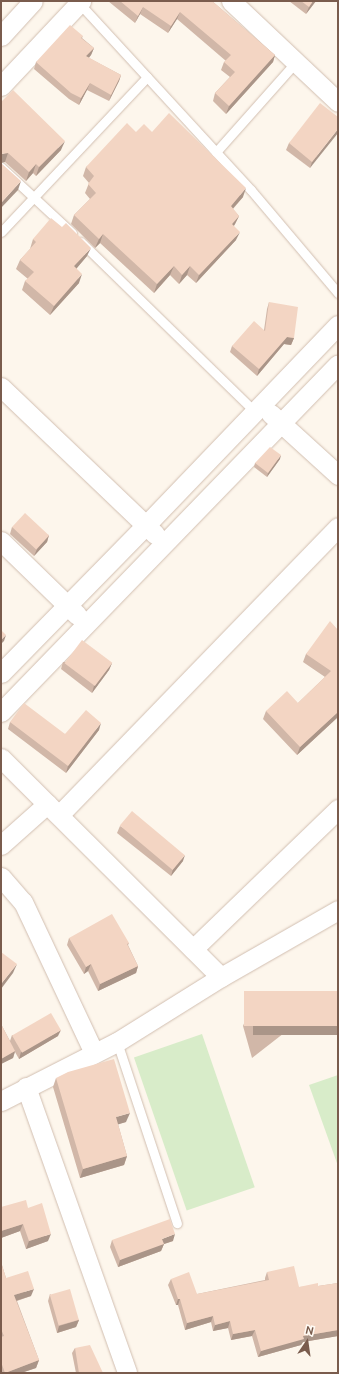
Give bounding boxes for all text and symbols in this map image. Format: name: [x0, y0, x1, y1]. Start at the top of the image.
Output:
north arrow: [287, 1322, 327, 1362]
text: N: [304, 1324, 315, 1337]

